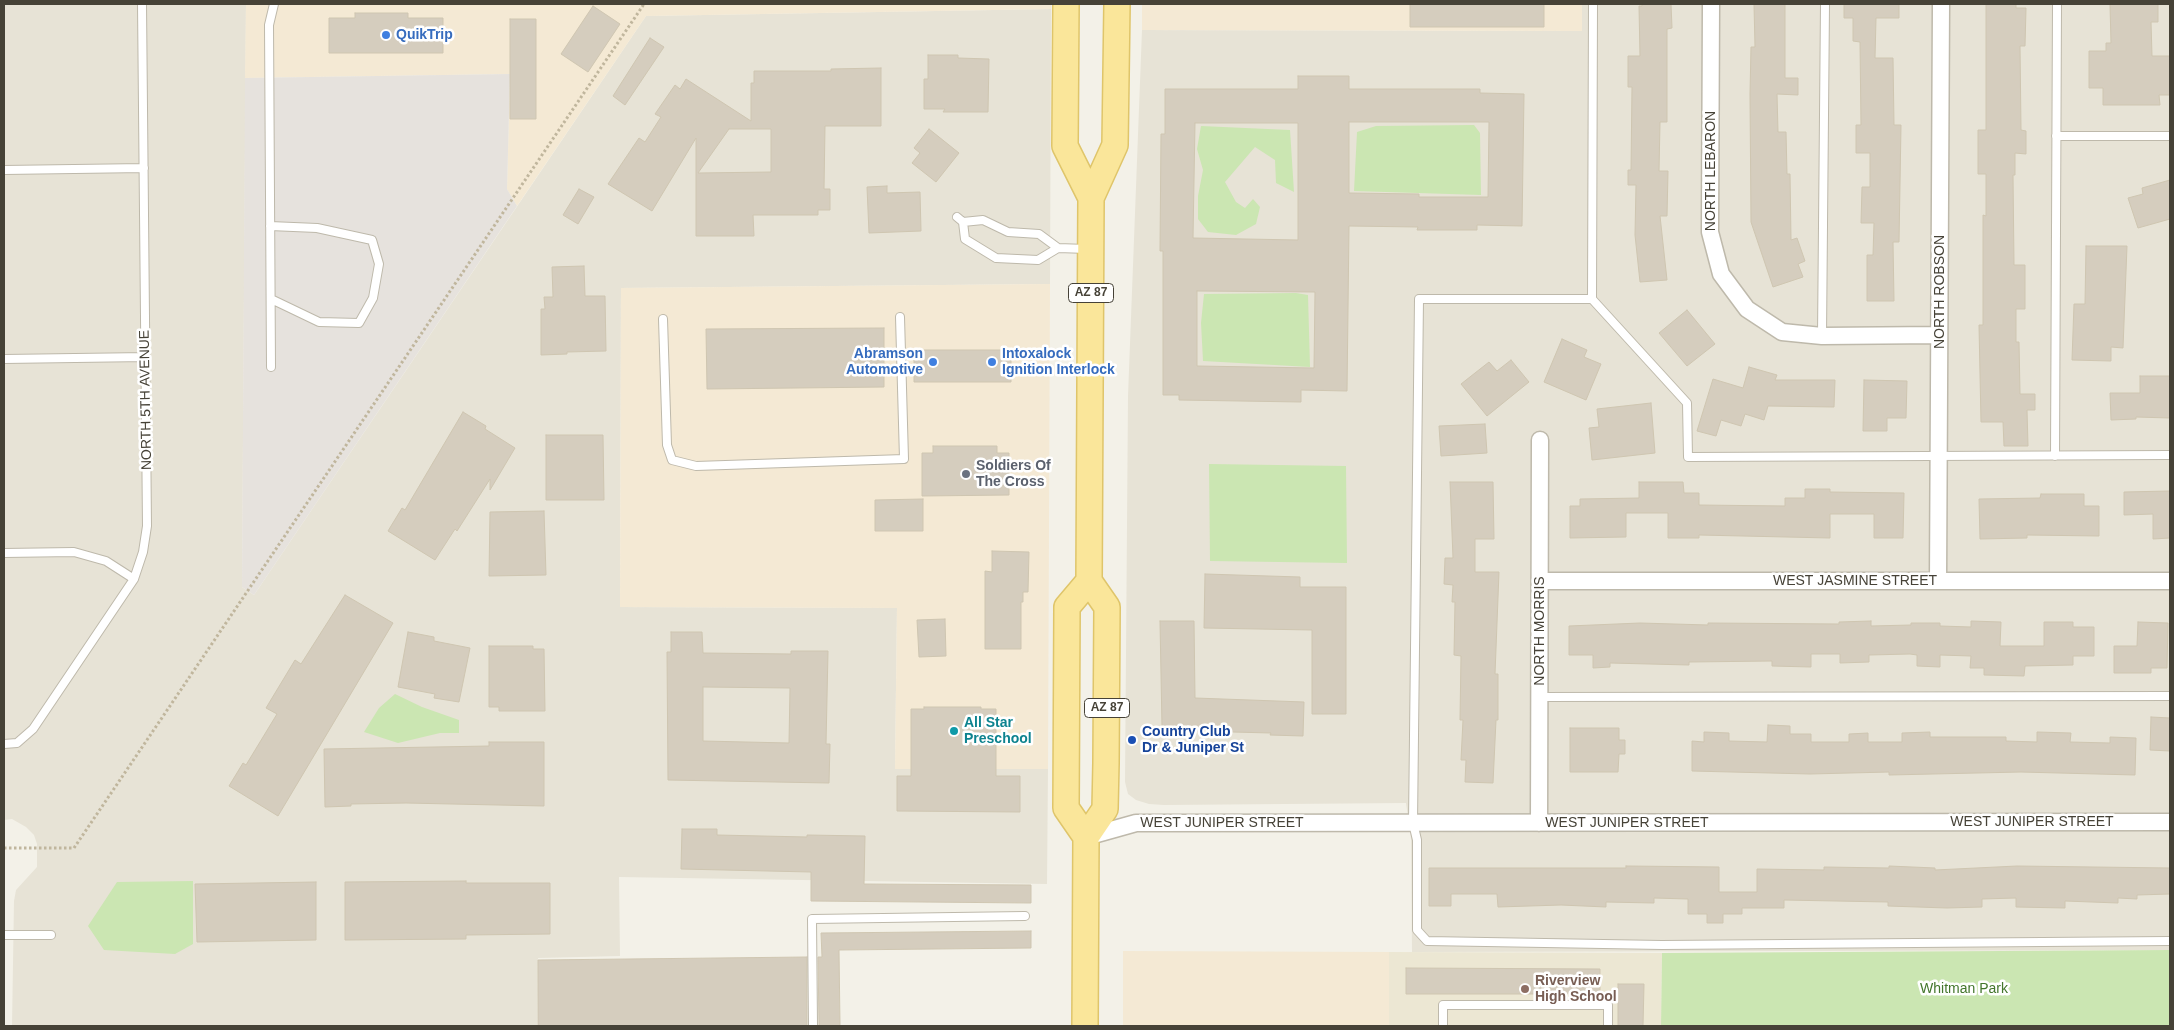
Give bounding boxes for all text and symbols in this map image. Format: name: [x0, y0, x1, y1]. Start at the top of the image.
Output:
place label: QuikTrip: [396, 27, 453, 43]
marker: QuikTrip: [380, 29, 392, 41]
street label: NORTH LEBARON: [1703, 111, 1719, 231]
street label: NORTH ROBSON: [1932, 235, 1948, 349]
road number: AZ 87: [1068, 284, 1114, 302]
street label: NORTH 5TH AVENUE: [136, 330, 156, 470]
place label: Abramson Automotive: [846, 346, 923, 378]
place label: Intoxalock Ignition Interlock: [1002, 346, 1115, 378]
marker: Abramson Automotive: [927, 356, 939, 368]
marker: Intoxalock Ignition Interlock: [986, 356, 998, 368]
place label: Soldiers Of The Cross: [976, 458, 1051, 491]
marker: Soldiers Of The Cross: [960, 468, 972, 480]
street label: WEST JASMINE STREET: [1773, 573, 1937, 589]
street label: NORTH MORRIS: [1532, 576, 1548, 686]
road number: AZ 87: [1084, 698, 1130, 718]
place label: All Star Preschool: [964, 715, 1032, 748]
place label: Country Club Dr & Juniper St: [1142, 724, 1244, 756]
marker: All Star Preschool: [948, 725, 960, 737]
marker: Country Club Dr & Juniper St: [1126, 734, 1138, 746]
street label: WEST JUNIPER STREET: [1950, 814, 2114, 830]
street label: WEST JUNIPER STREET: [1140, 815, 1304, 831]
street label: WEST JUNIPER STREET: [1545, 815, 1709, 831]
place label: Riverview High School: [1535, 973, 1617, 1006]
park label: Whitman Park: [1920, 981, 2008, 997]
marker: Riverview High School: [1519, 983, 1531, 995]

